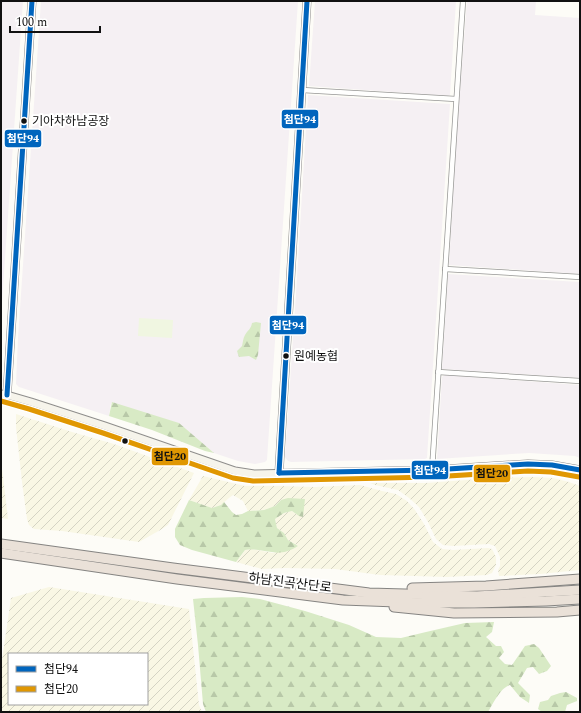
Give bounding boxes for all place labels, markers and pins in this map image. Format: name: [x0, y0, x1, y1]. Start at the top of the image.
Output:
place label: 기아차하남공장: [32, 112, 109, 131]
marker: 기아차하남공장: [19, 116, 29, 126]
place label: 원예농협: [294, 347, 338, 366]
marker: 원예농협: [281, 351, 291, 361]
unlabelled marker: [120, 436, 130, 446]

